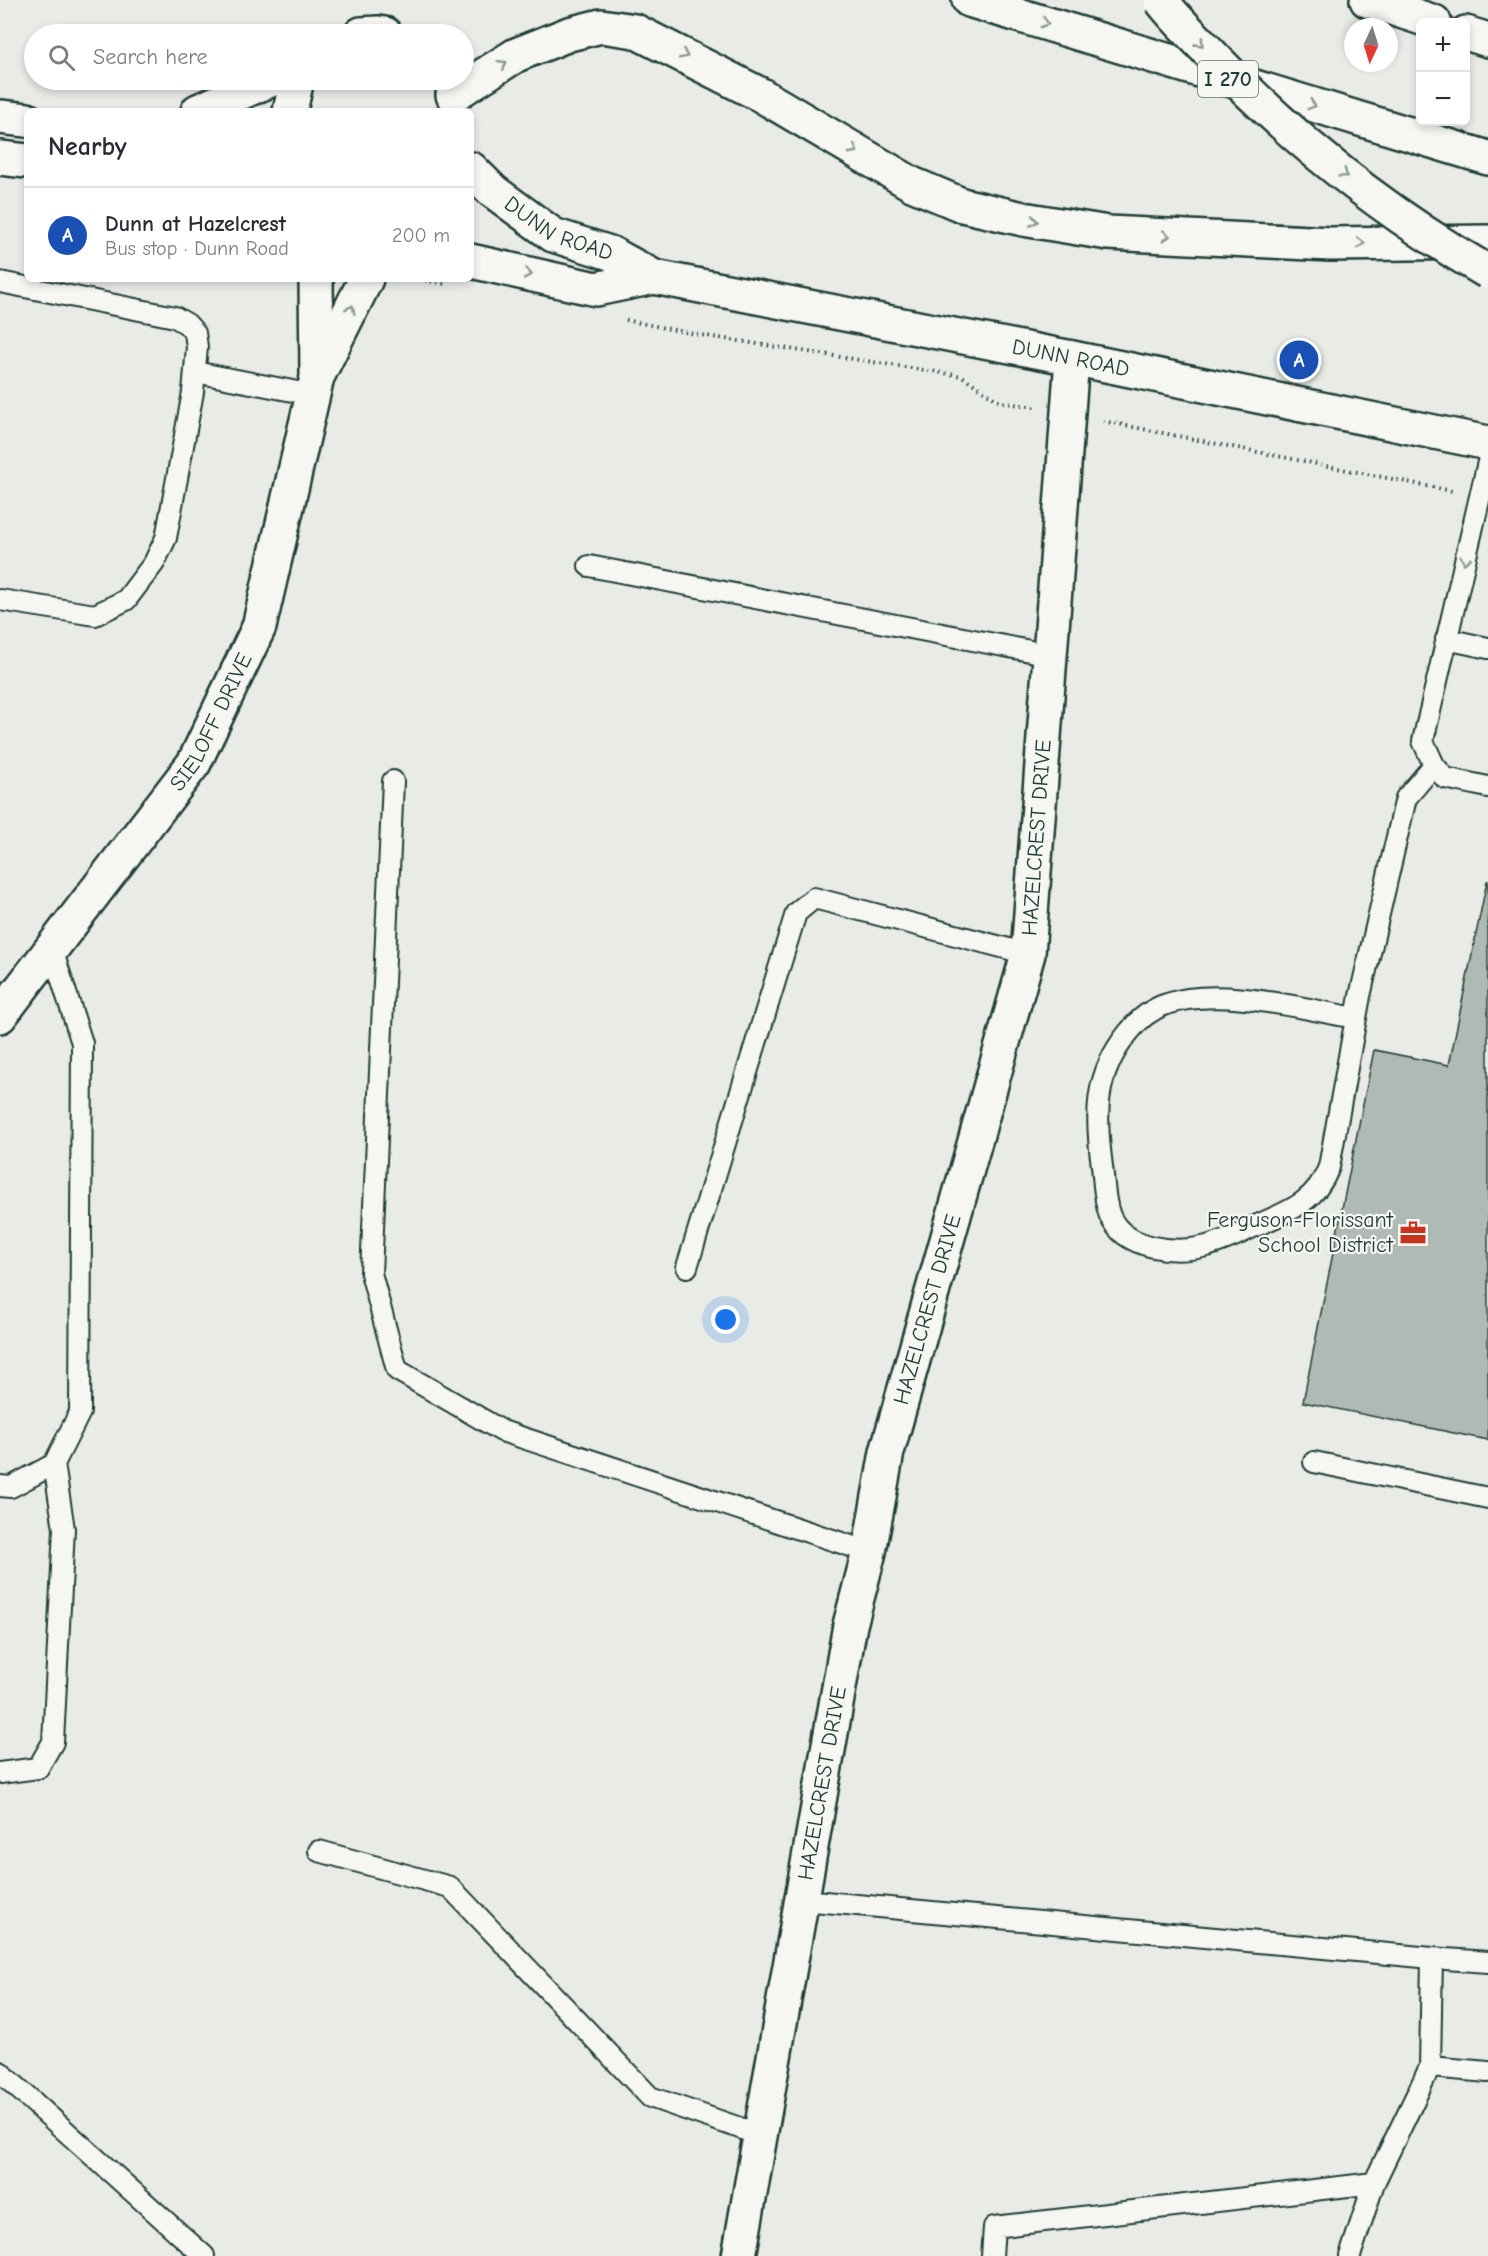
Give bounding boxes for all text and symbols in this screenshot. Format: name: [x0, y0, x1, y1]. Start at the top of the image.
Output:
one-way arrow: [1039, 16, 1050, 28]
north arrow: [1344, 18, 1398, 72]
map controls: [1416, 18, 1470, 126]
button: +: [1416, 18, 1470, 72]
search box: [24, 24, 474, 90]
one-way arrow: [1193, 35, 1204, 46]
icon: search: [45, 41, 78, 74]
text: Search here: [93, 44, 208, 70]
one-way arrow: [678, 47, 689, 59]
one-way arrow: [497, 59, 507, 71]
road number: I 270: [1198, 61, 1258, 97]
button: −: [1416, 72, 1470, 126]
one-way arrow: [1306, 98, 1316, 110]
text: Nearby: [48, 132, 127, 162]
one-way arrow: [848, 143, 858, 154]
one-way arrow: [1338, 167, 1349, 178]
street label: DUNN ROAD: [499, 191, 616, 266]
text: Dunn at Hazelcrest: [105, 211, 286, 237]
one-way arrow: [1029, 214, 1039, 227]
text: A: [62, 224, 73, 247]
text: 200 m: [392, 224, 450, 247]
one-way arrow: [1162, 229, 1171, 242]
text: Bus stop · Dunn Road: [105, 237, 289, 260]
one-way arrow: [1356, 237, 1365, 249]
one-way arrow: [523, 266, 533, 279]
one-way arrow: [343, 305, 355, 316]
street label: DUNN ROAD: [1010, 334, 1132, 382]
pin: A: [1280, 338, 1318, 382]
one-way arrow: [1459, 554, 1472, 564]
street label: SIELOFF DRIVE: [164, 649, 258, 796]
street label: HAZELCREST DRIVE: [1016, 739, 1057, 937]
place label: Ferguson-Florissant School District: [1207, 1207, 1394, 1258]
street label: HAZELCREST DRIVE: [888, 1211, 967, 1408]
office icon: Ferguson-Florissant School District: [1398, 1218, 1428, 1248]
your location: [711, 1305, 740, 1334]
street label: HAZELCREST DRIVE: [792, 1684, 852, 1882]

